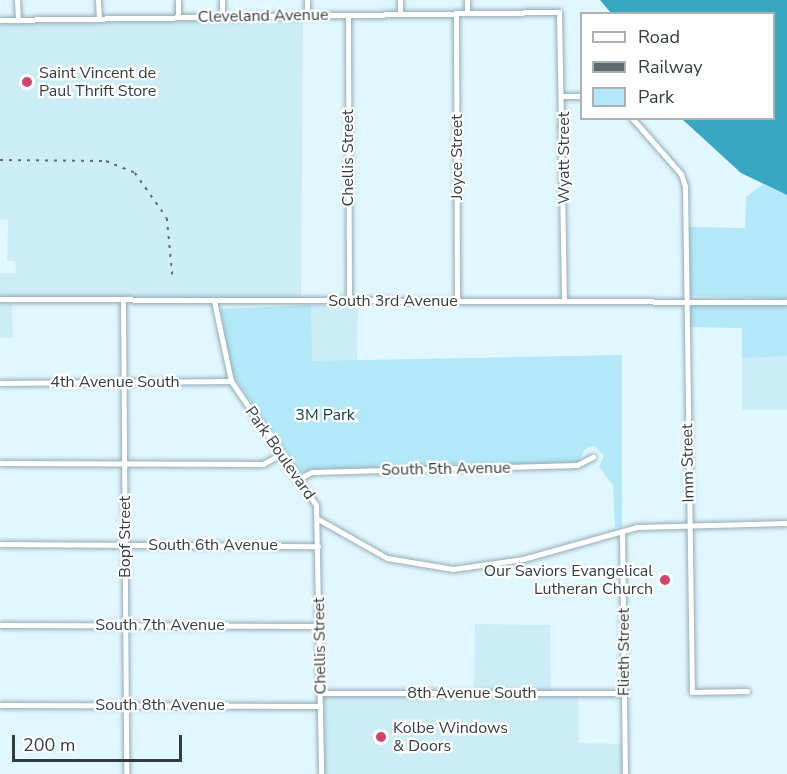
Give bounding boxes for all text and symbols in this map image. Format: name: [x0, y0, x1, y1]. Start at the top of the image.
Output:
street label: Cleveland Avenue: [198, 5, 328, 27]
legend: [580, 12, 775, 120]
text: Road: [638, 25, 680, 49]
text: Railway: [638, 55, 703, 79]
place label: Saint Vincent de Paul Thrift Store: [39, 63, 156, 101]
marker: Saint Vincent de Paul Thrift Store: [20, 75, 34, 89]
text: Park: [638, 85, 674, 109]
street label: Chellis Street: [338, 109, 358, 207]
street label: Wyatt Street: [554, 112, 574, 204]
street label: Joyce Street: [447, 114, 467, 200]
street label: South 3rd Avenue: [328, 291, 458, 311]
street label: 4th Avenue South: [50, 372, 180, 392]
street label: Park Boulevard: [241, 403, 319, 503]
park label: 3M Park: [295, 405, 355, 425]
street label: Imm Street: [678, 423, 698, 503]
street label: South 5th Avenue: [381, 458, 511, 480]
street label: Bopf Street: [115, 496, 135, 578]
street label: South 6th Avenue: [148, 535, 278, 555]
place label: Our Saviors Evangelical Lutheran Church: [484, 561, 653, 599]
marker: Our Saviors Evangelical Lutheran Church: [658, 573, 672, 587]
street label: Chellis Street: [310, 597, 330, 695]
street label: Flieth Street: [614, 608, 634, 696]
street label: South 7th Avenue: [95, 615, 225, 635]
street label: 8th Avenue South: [407, 683, 537, 703]
street label: South 8th Avenue: [95, 695, 225, 715]
place label: Kolbe Windows & Doors: [393, 718, 508, 756]
scale bar: [15, 723, 184, 761]
marker: Kolbe Windows & Doors: [374, 730, 388, 744]
text: 200 m: [23, 733, 75, 757]

